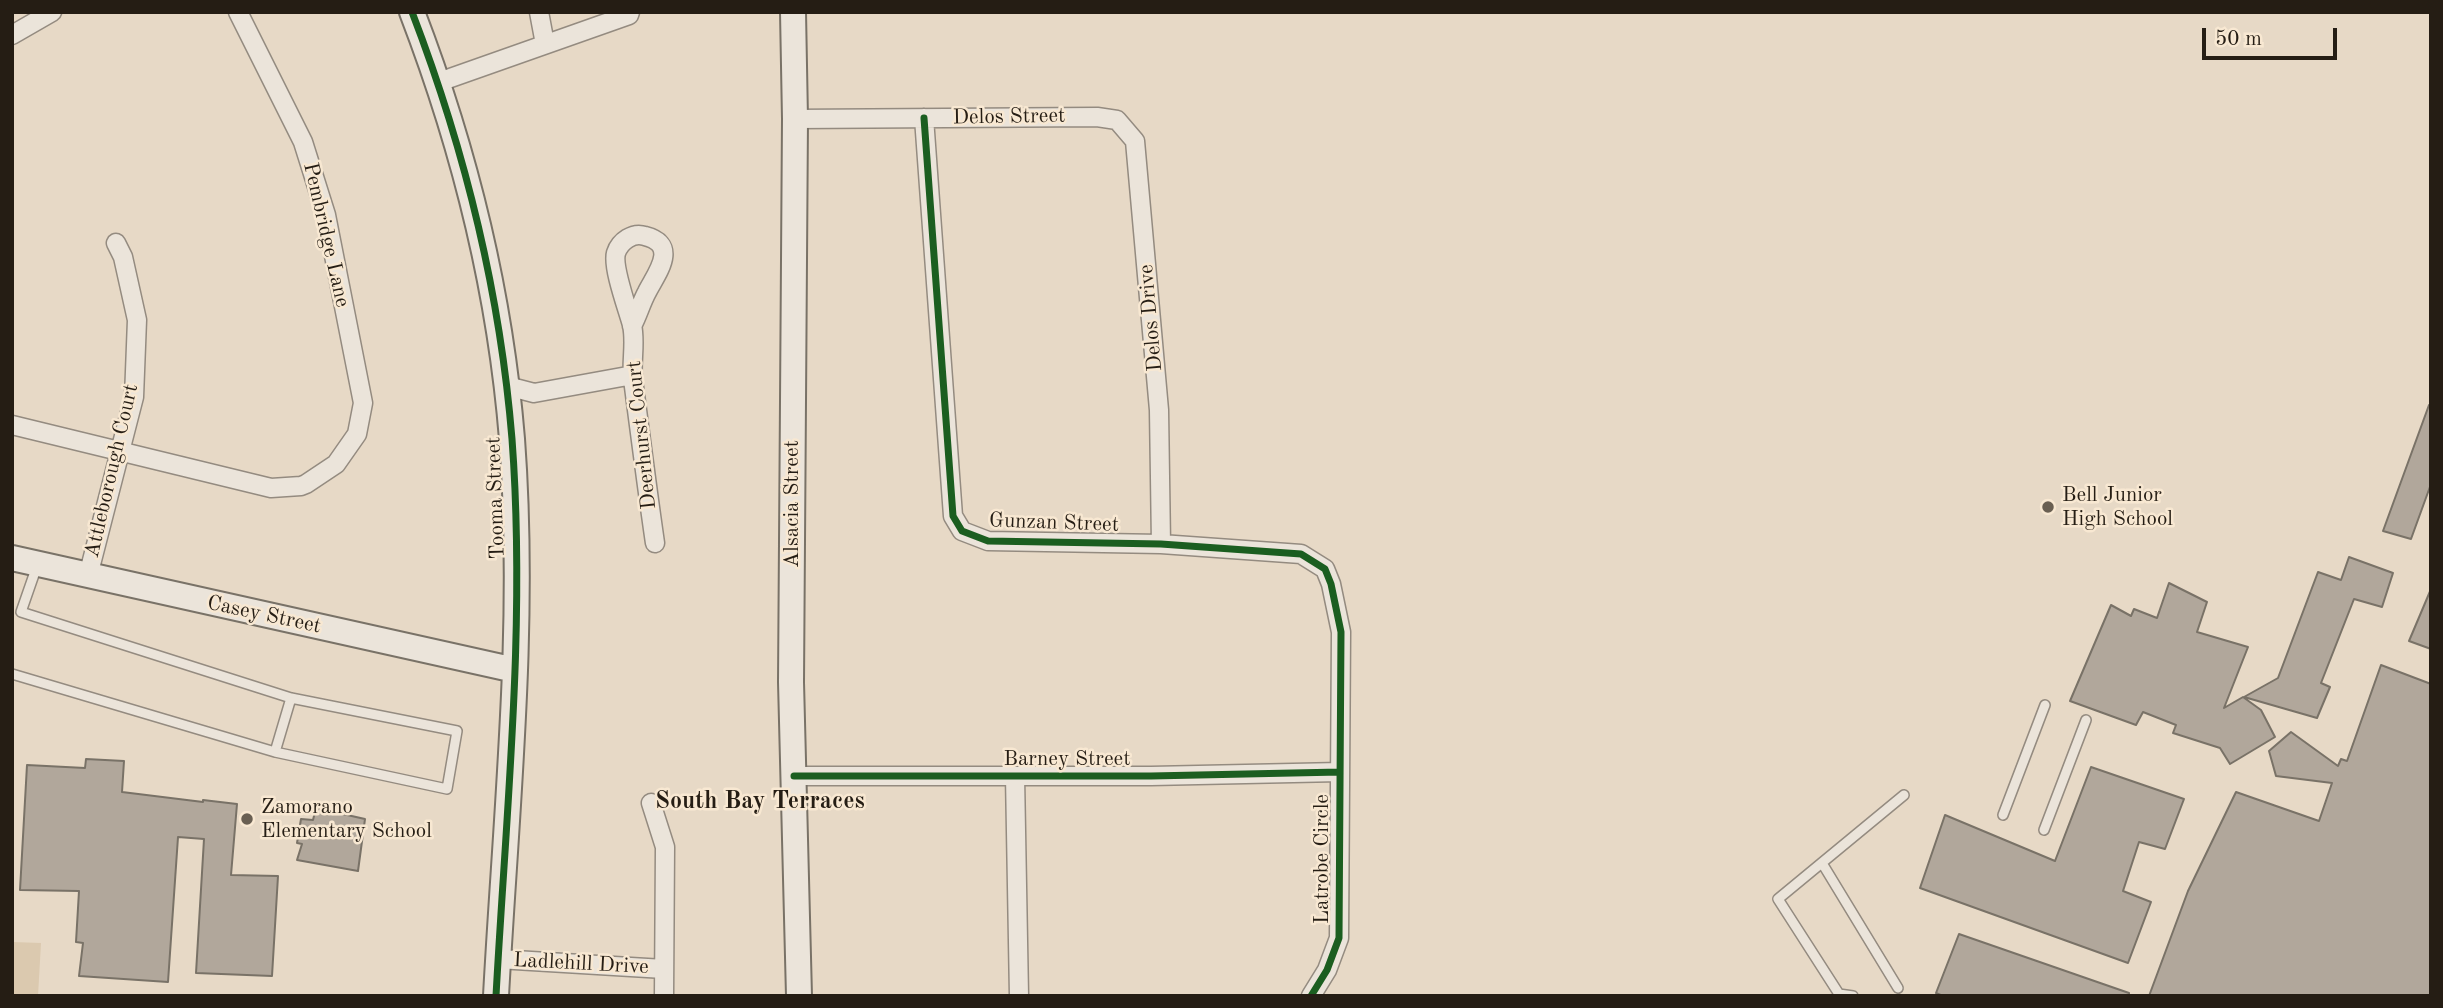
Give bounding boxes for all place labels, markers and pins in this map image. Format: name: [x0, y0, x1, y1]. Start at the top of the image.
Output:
place label: Bell Junior High School: [2062, 482, 2173, 532]
marker: Bell Junior High School: [2040, 499, 2056, 515]
place label: Zamorano Elementary School: [261, 794, 432, 844]
marker: Zamorano Elementary School: [239, 811, 255, 827]

